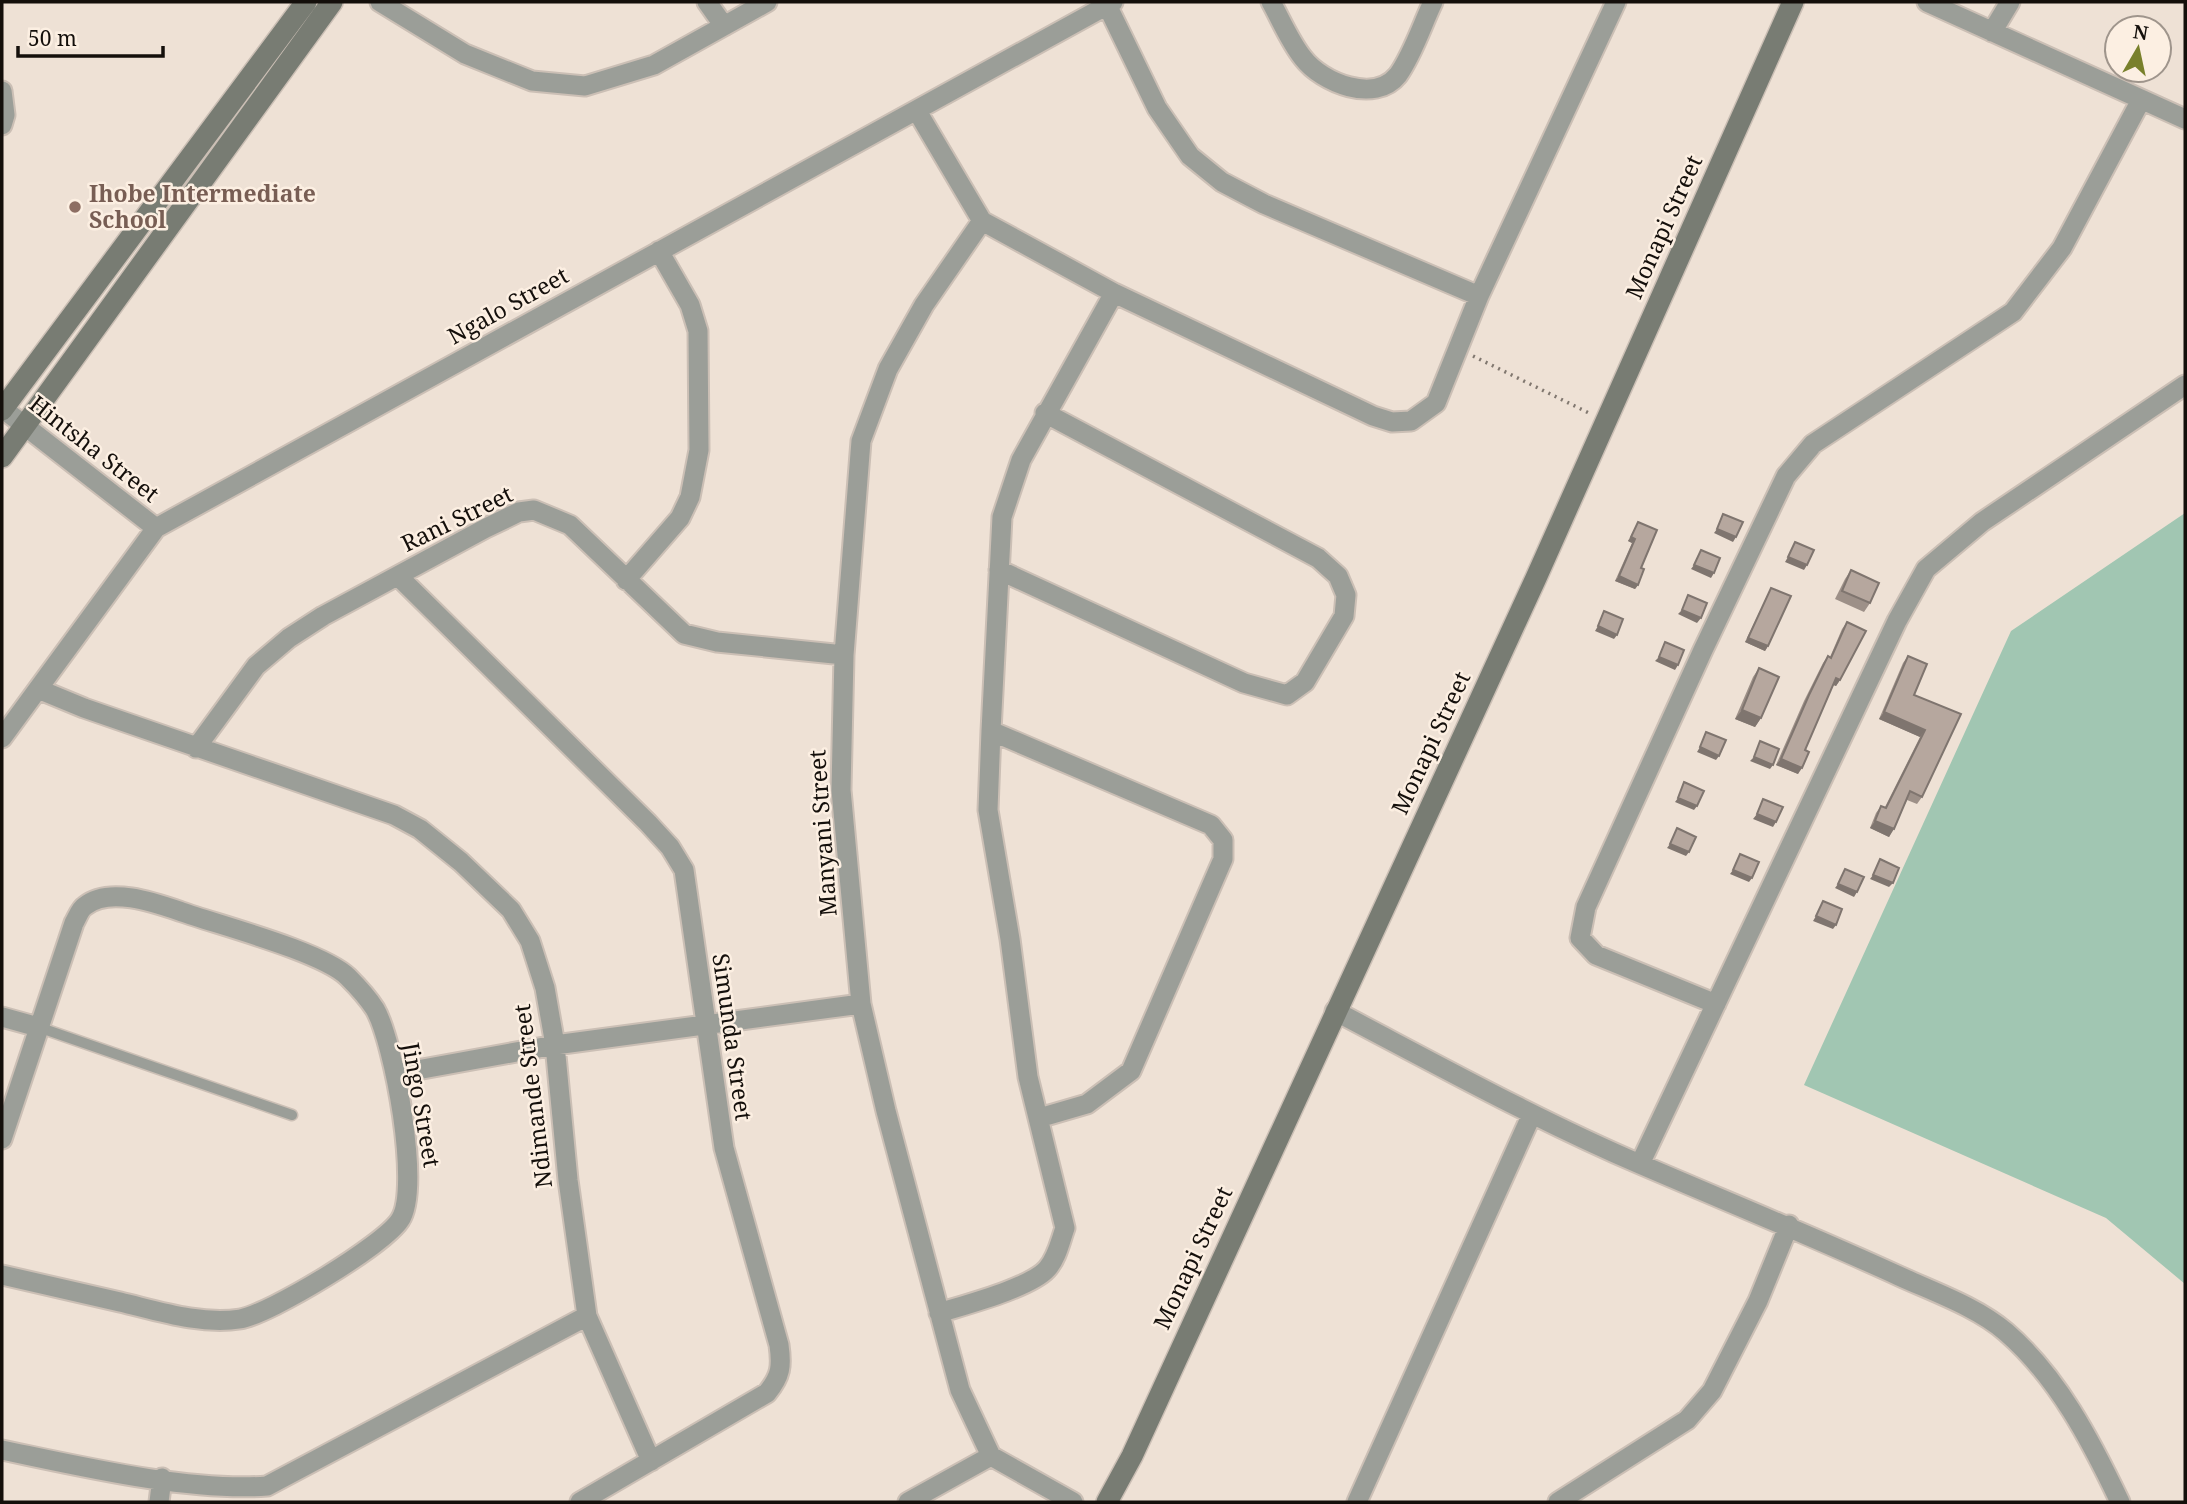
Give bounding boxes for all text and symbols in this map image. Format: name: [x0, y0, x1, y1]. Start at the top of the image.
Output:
scale bar: [18, 14, 163, 58]
north arrow: [2103, 14, 2173, 84]
text: N: [2131, 18, 2150, 46]
text: 50 m: [28, 24, 77, 52]
street label: Monapi Street: [1617, 150, 1709, 304]
place label: Ihobe Intermediate School: [89, 177, 316, 235]
marker: Ihobe Intermediate School: [67, 199, 83, 215]
street label: Ngalo Street: [441, 259, 574, 351]
street label: Hintsha Street: [23, 387, 166, 509]
street label: Rani Street: [395, 477, 518, 559]
street label: Monapi Street: [1383, 666, 1477, 819]
street label: Manyani Street: [800, 749, 844, 918]
street label: Simunda Street: [705, 951, 761, 1122]
street label: Ndimande Street: [505, 1002, 559, 1190]
street label: Jingo Street: [395, 1039, 449, 1170]
street label: Monapi Street: [1145, 1181, 1239, 1334]

